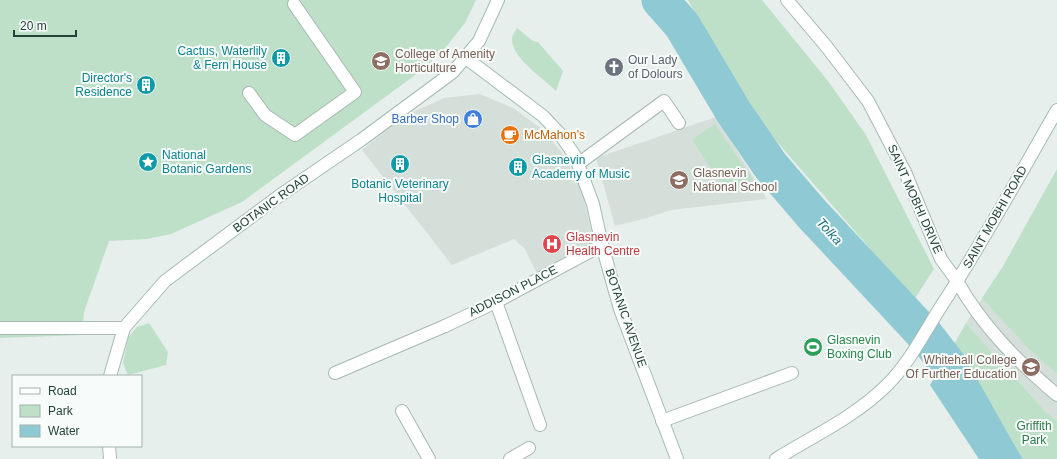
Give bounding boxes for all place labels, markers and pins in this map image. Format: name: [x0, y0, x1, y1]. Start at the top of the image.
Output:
place label: Cactus, Waterlily & Fern House: [177, 44, 267, 72]
building icon: Cactus, Waterlily & Fern House: [270, 47, 292, 69]
place label: College of Amenity Horticulture: [395, 47, 495, 75]
school or university icon: College of Amenity Horticulture: [370, 50, 392, 72]
place label: Our Lady of Dolours: [628, 53, 683, 81]
church icon: Our Lady of Dolours: [603, 56, 625, 78]
place label: Director's Residence: [75, 71, 132, 99]
building icon: Director's Residence: [135, 74, 157, 96]
shop icon: Barber Shop: [462, 108, 484, 130]
place label: Barber Shop: [392, 112, 459, 126]
cafe icon: McMahon's: [499, 124, 521, 146]
place label: McMahon's: [524, 128, 585, 142]
place label: National Botanic Gardens: [162, 148, 251, 176]
place icon: National Botanic Gardens: [137, 151, 159, 173]
building icon: Botanic Veterinary Hospital: [389, 153, 411, 175]
place label: Glasnevin Academy of Music: [532, 153, 630, 181]
building icon: Glasnevin Academy of Music: [507, 156, 529, 178]
place label: Glasnevin National School: [693, 166, 777, 194]
school or university icon: Glasnevin National School: [668, 169, 690, 191]
place label: Botanic Veterinary Hospital: [351, 177, 449, 205]
place label: Glasnevin Health Centre: [566, 230, 640, 258]
hospital icon: Glasnevin Health Centre: [541, 233, 563, 255]
place label: Glasnevin Boxing Club: [827, 333, 892, 361]
sports icon: Glasnevin Boxing Club: [802, 336, 824, 358]
place label: Whitehall College Of Further Education: [906, 353, 1017, 381]
school or university icon: Whitehall College Of Further Education: [1020, 356, 1042, 378]

